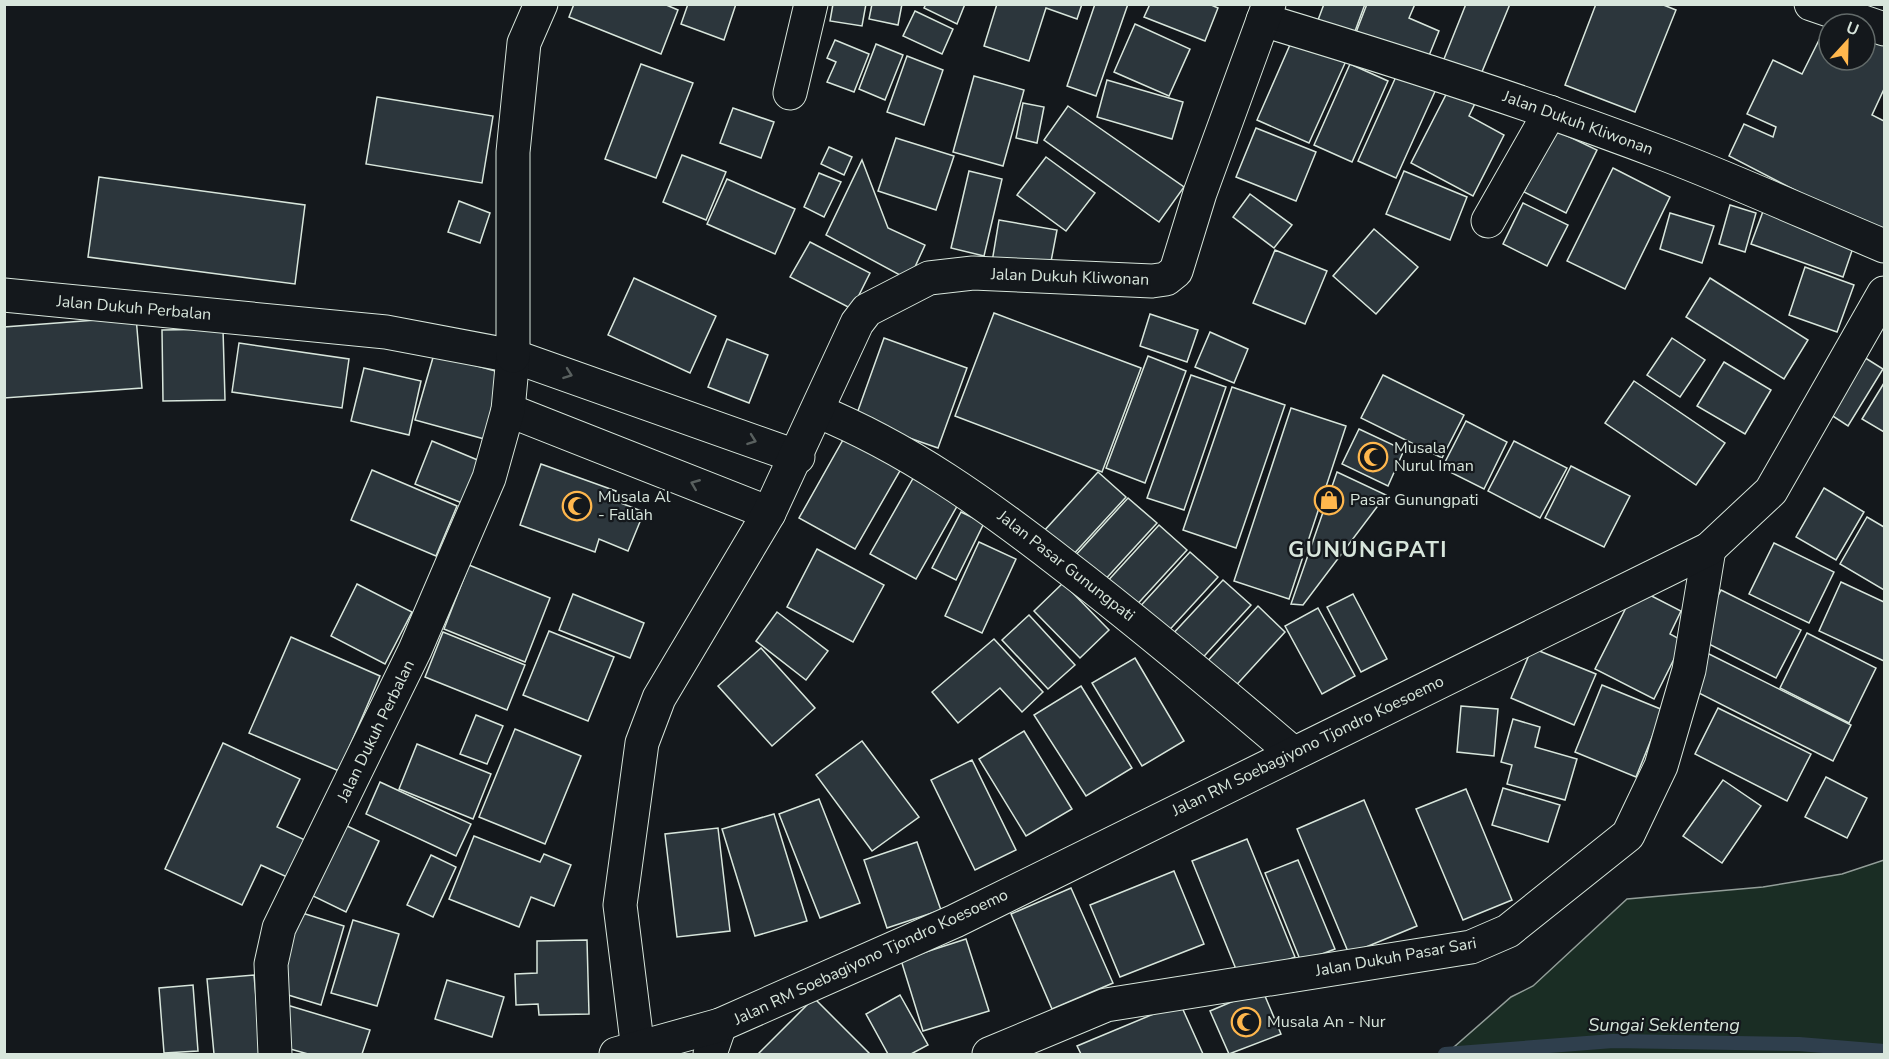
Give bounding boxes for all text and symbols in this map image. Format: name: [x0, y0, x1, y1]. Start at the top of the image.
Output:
north arrow: [1817, 12, 1877, 72]
text: U: [1843, 17, 1862, 41]
street label: Jalan Dukuh Kliwonan: [1499, 85, 1656, 160]
street label: Jalan Dukuh Kliwonan: [989, 263, 1150, 291]
street label: Jalan Dukuh Perbalan: [55, 290, 212, 326]
one-way arrow: [563, 367, 573, 380]
one-way arrow: [746, 433, 757, 446]
place label: Musala Nurul Iman: [1394, 437, 1474, 477]
mosque icon: Musala Nurul Iman: [1357, 441, 1389, 473]
one-way arrow: [691, 479, 702, 491]
shop icon: Pasar Gunungpati: [1313, 484, 1345, 516]
place label: Musala Al - Fallah: [598, 486, 671, 526]
place label: Pasar Gunungpati: [1350, 489, 1478, 511]
mosque icon: Musala Al - Fallah: [561, 490, 593, 522]
street label: Jalan Pasar Gunungpati: [992, 505, 1139, 627]
district label: GUNUNGPATI: [1288, 535, 1448, 565]
street label: Jalan Dukuh Perbalan: [332, 656, 420, 806]
street label: Jalan RM Soebagiyono Tjondro Koesoemo: [1167, 670, 1448, 822]
street label: Jalan RM Soebagiyono Tjondro Koesoemo: [729, 884, 1012, 1031]
street label: Jalan Dukuh Pasar Sari: [1313, 932, 1478, 982]
mosque icon: Musala An - Nur: [1230, 1006, 1262, 1038]
place label: Musala An - Nur: [1267, 1011, 1386, 1033]
water label: Sungai Seklenteng: [1588, 1013, 1740, 1037]

